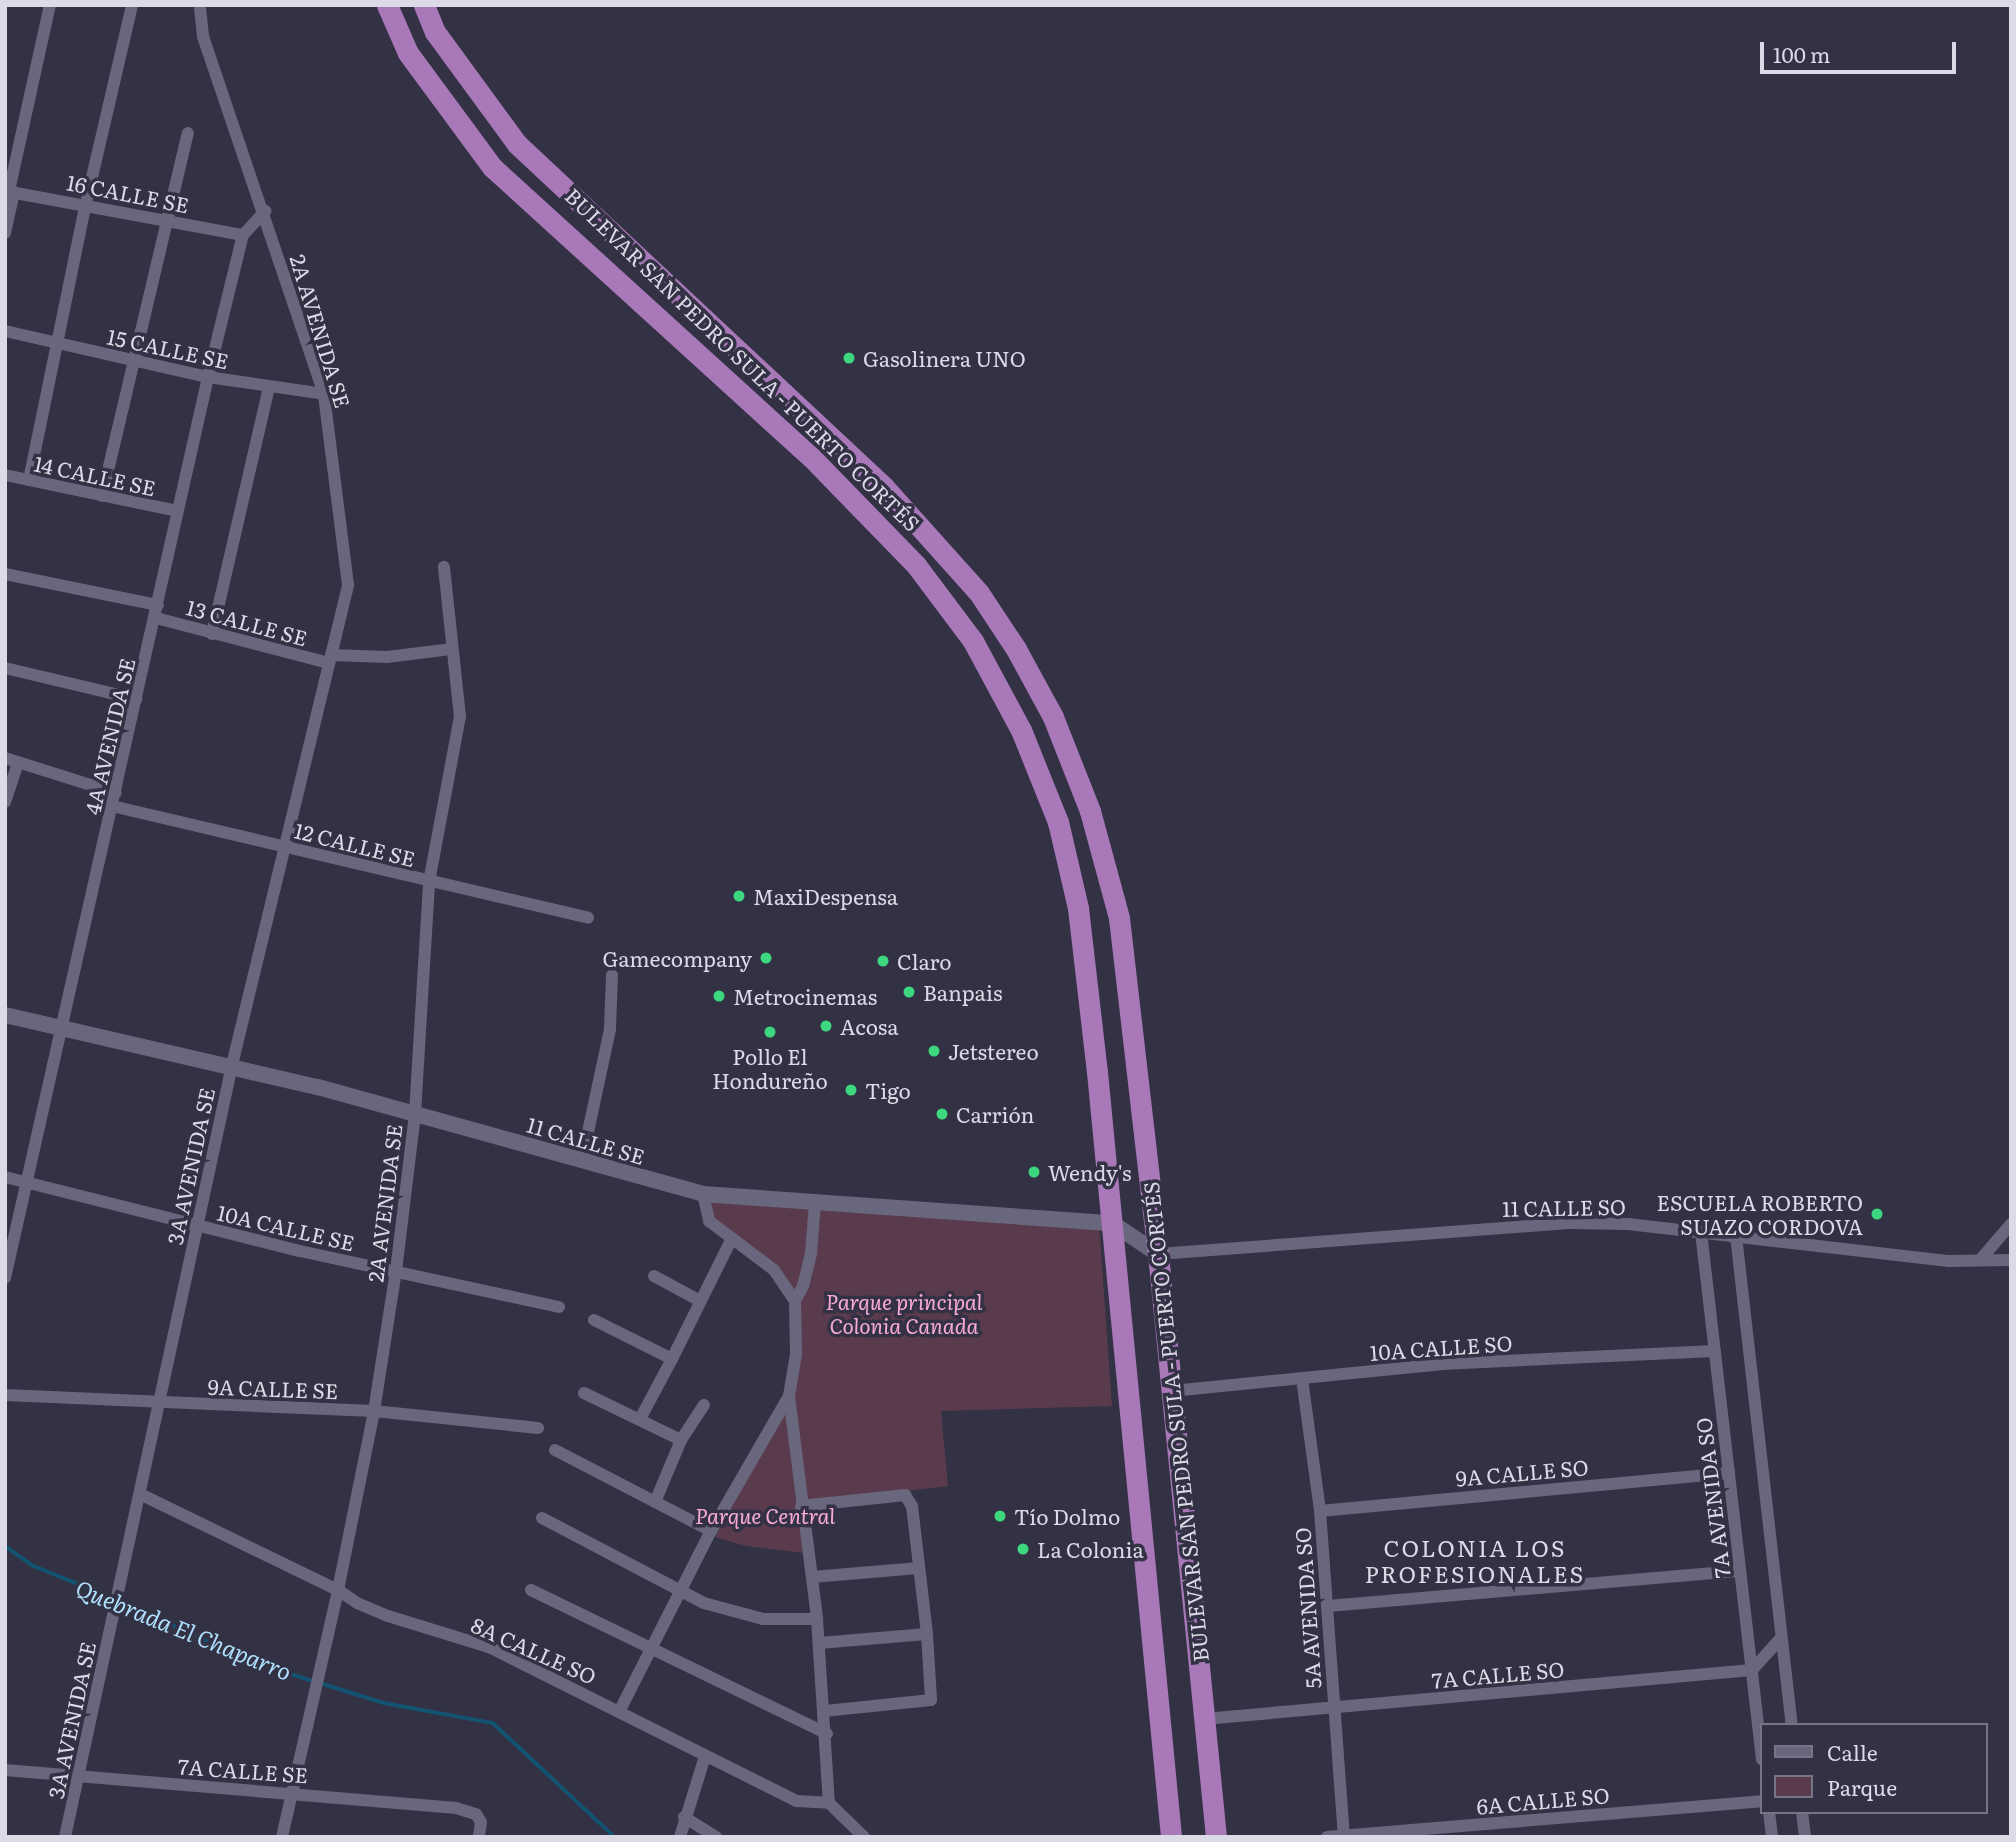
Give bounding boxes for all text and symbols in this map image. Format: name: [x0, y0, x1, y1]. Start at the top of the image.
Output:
scale bar: [1764, 28, 1960, 72]
text: 100 m: [1773, 38, 1830, 69]
street label: 16 CALLE SE: [65, 169, 191, 217]
street label: BULEVAR SAN PEDRO SULA - PUERTO CORTÉS: [561, 182, 925, 536]
street label: 2A AVENIDA SE: [286, 251, 356, 411]
street label: 15 CALLE SE: [105, 323, 231, 373]
place label: Gasolinera UNO: [863, 345, 1026, 371]
marker: Gasolinera UNO: [841, 350, 857, 366]
street label: 14 CALLE SE: [32, 450, 158, 500]
street label: 13 CALLE SE: [184, 594, 310, 650]
street label: 4A AVENIDA SE: [79, 655, 139, 817]
street label: 12 CALLE SE: [292, 817, 418, 871]
place label: MaxiDespensa: [753, 883, 898, 909]
marker: MaxiDespensa: [731, 888, 747, 904]
place label: Gamecompany: [602, 945, 752, 971]
place label: Claro: [897, 948, 952, 974]
marker: Gamecompany: [758, 950, 774, 966]
marker: Claro: [875, 953, 891, 969]
place label: Banpais: [923, 979, 1002, 1005]
place label: Metrocinemas: [733, 983, 877, 1009]
marker: Banpais: [901, 984, 917, 1000]
marker: Metrocinemas: [711, 988, 727, 1004]
place label: Acosa: [840, 1013, 899, 1039]
marker: Acosa: [818, 1018, 834, 1034]
marker: Pollo El Hondureño: [762, 1024, 778, 1040]
place label: Jetstereo: [948, 1038, 1039, 1064]
place label: Pollo El Hondureño: [712, 1043, 828, 1093]
marker: Jetstereo: [926, 1043, 942, 1059]
place label: Tigo: [865, 1077, 911, 1103]
marker: Tigo: [843, 1082, 859, 1098]
street label: 3A AVENIDA SE: [161, 1085, 219, 1247]
place label: Carrión: [956, 1101, 1034, 1127]
marker: Carrión: [934, 1106, 950, 1122]
street label: 11 CALLE SE: [524, 1111, 648, 1169]
street label: 2A AVENIDA SE: [362, 1123, 406, 1283]
place label: Wendy's: [1048, 1159, 1132, 1185]
marker: Wendy's: [1026, 1164, 1042, 1180]
street label: BULEVAR SAN PEDRO SULA - PUERTO CORTÉS: [1137, 1181, 1213, 1663]
place label: ESCUELA ROBERTO SUAZO CORDOVA: [1657, 1189, 1863, 1239]
street label: 11 CALLE SO: [1502, 1193, 1626, 1221]
street label: 10A CALLE SE: [215, 1199, 357, 1255]
marker: ESCUELA ROBERTO SUAZO CORDOVA: [1869, 1206, 1885, 1222]
park label: Parque principal Colonia Canada: [825, 1288, 983, 1338]
street label: 10A CALLE SO: [1369, 1329, 1513, 1365]
street label: 9A CALLE SE: [207, 1373, 339, 1403]
street label: 7A AVENIDA SO: [1690, 1416, 1734, 1580]
street label: 9A CALLE SO: [1455, 1454, 1589, 1490]
park label: Parque Central: [695, 1502, 835, 1528]
place label: Tío Dolmo: [1014, 1503, 1120, 1529]
marker: Tío Dolmo: [992, 1508, 1008, 1524]
street label: 5A AVENIDA SO: [1289, 1527, 1325, 1689]
district label: COLONIA LOS PROFESIONALES: [1366, 1533, 1584, 1587]
place label: La Colonia: [1037, 1536, 1144, 1562]
marker: La Colonia: [1015, 1541, 1031, 1557]
water label: Quebrada El Chaparro: [72, 1573, 296, 1685]
street label: 8A CALLE SO: [468, 1611, 600, 1689]
street label: 3A AVENIDA SE: [42, 1639, 100, 1801]
street label: 7A CALLE SO: [1431, 1656, 1565, 1692]
legend: [1760, 1723, 1988, 1814]
text: Calle: [1827, 1736, 1878, 1767]
street label: 7A CALLE SE: [177, 1753, 309, 1787]
text: Parque: [1827, 1771, 1897, 1802]
street label: 6A CALLE SO: [1475, 1782, 1611, 1818]

